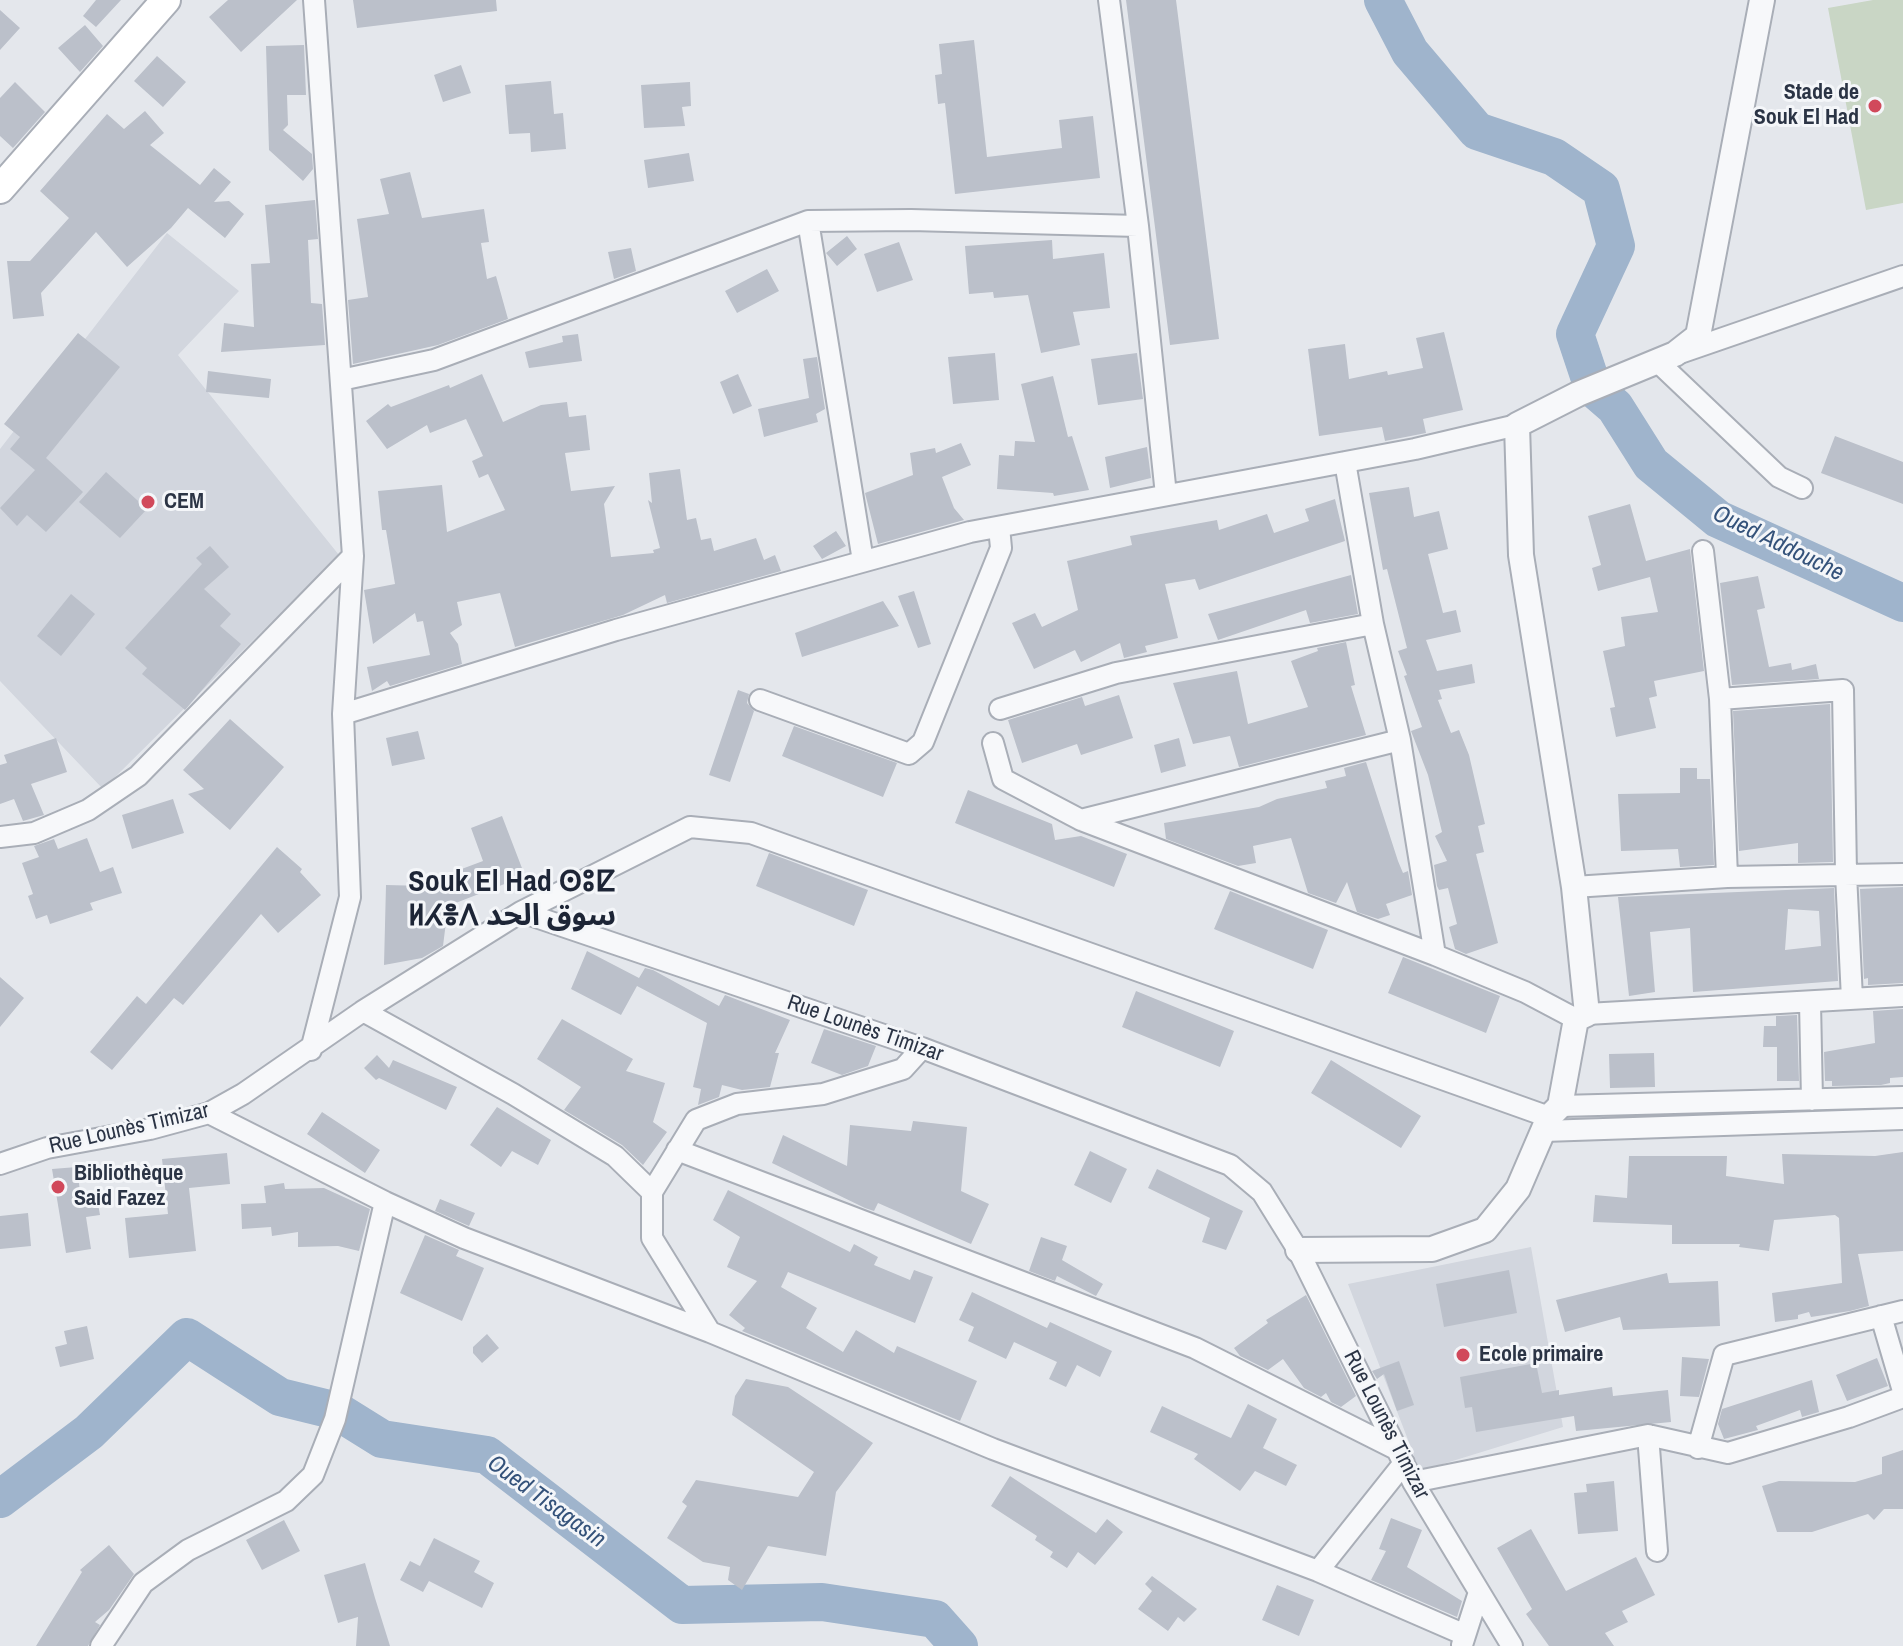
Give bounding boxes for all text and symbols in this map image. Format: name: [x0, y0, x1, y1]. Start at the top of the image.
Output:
place label: Stade de Souk El Had: [1754, 80, 1859, 132]
marker: Stade de Souk El Had: [1866, 97, 1884, 115]
place label: CEM: [164, 489, 204, 515]
marker: CEM: [139, 493, 157, 511]
water label: Oued Addouche: [1708, 500, 1848, 588]
district label: Souk El Had ⵙⵓⵇ ⵍⵃⴻⴷ سوق الحد: [408, 865, 616, 936]
street label: Rue Lounès Timizar: [784, 990, 946, 1068]
street label: Rue Lounès Timizar: [47, 1098, 211, 1160]
place label: Bibliothèque Said Fazez: [74, 1161, 183, 1212]
marker: Bibliothèque Said Fazez: [49, 1178, 67, 1196]
place label: Ecole primaire: [1479, 1342, 1603, 1368]
street label: Rue Lounès Timizar: [1337, 1346, 1435, 1504]
marker: Ecole primaire: [1454, 1346, 1472, 1364]
water label: Oued Tisagasin: [481, 1449, 611, 1555]

